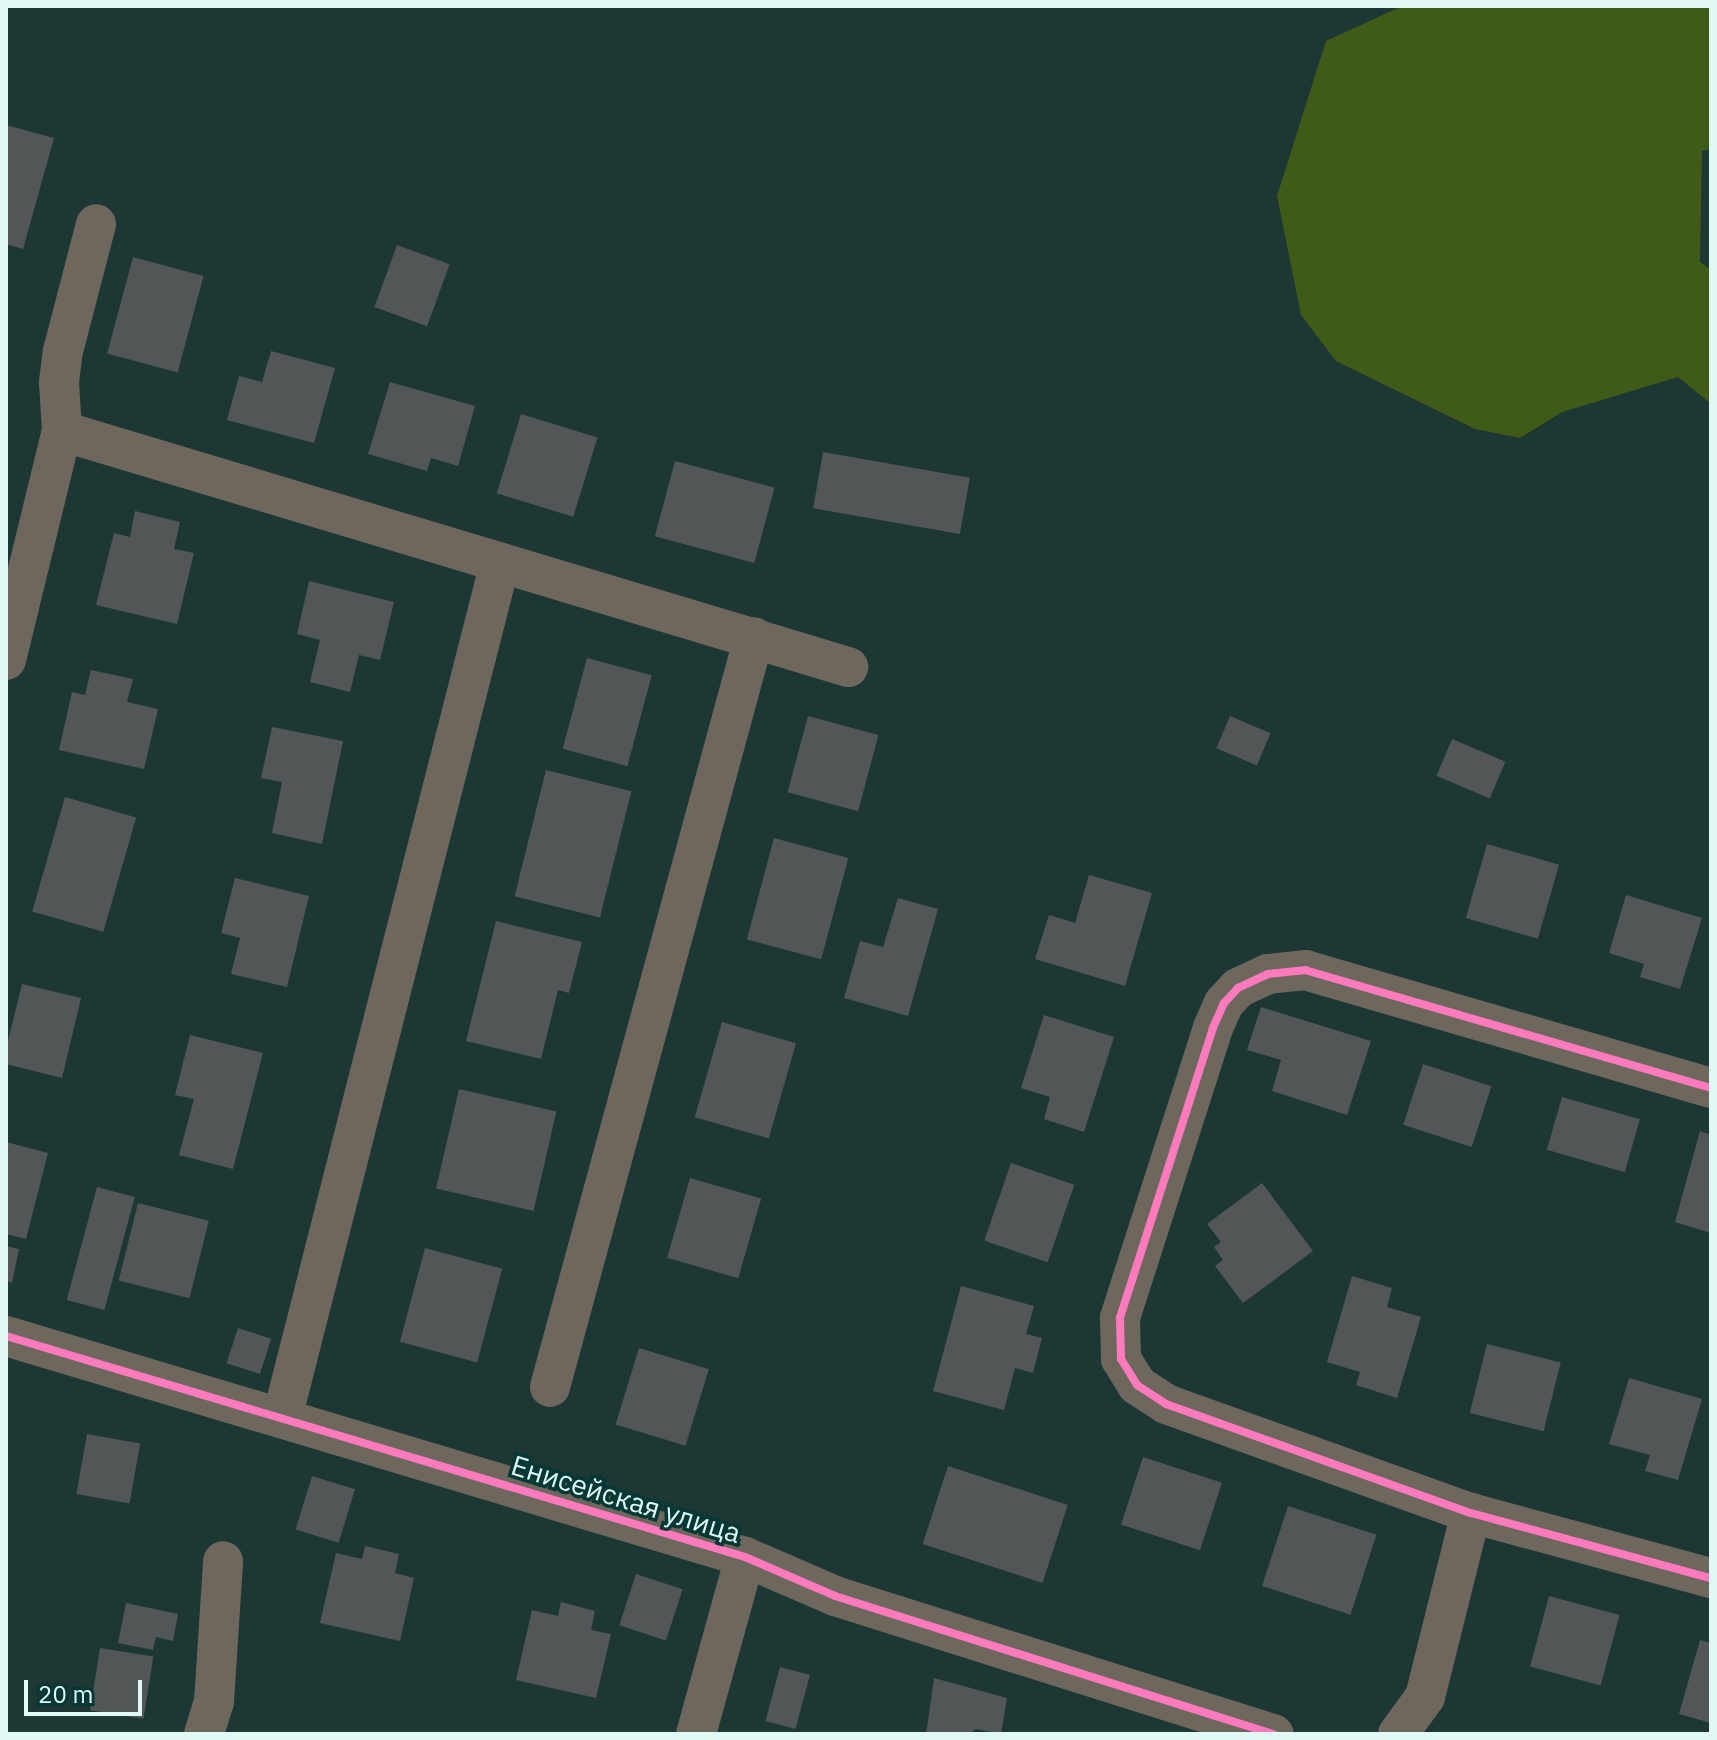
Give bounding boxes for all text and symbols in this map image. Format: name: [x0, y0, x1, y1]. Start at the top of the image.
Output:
street label: Енисейская улица: [507, 1448, 745, 1550]
scale bar: [28, 1664, 146, 1714]
text: 20 m: [38, 1678, 93, 1710]

